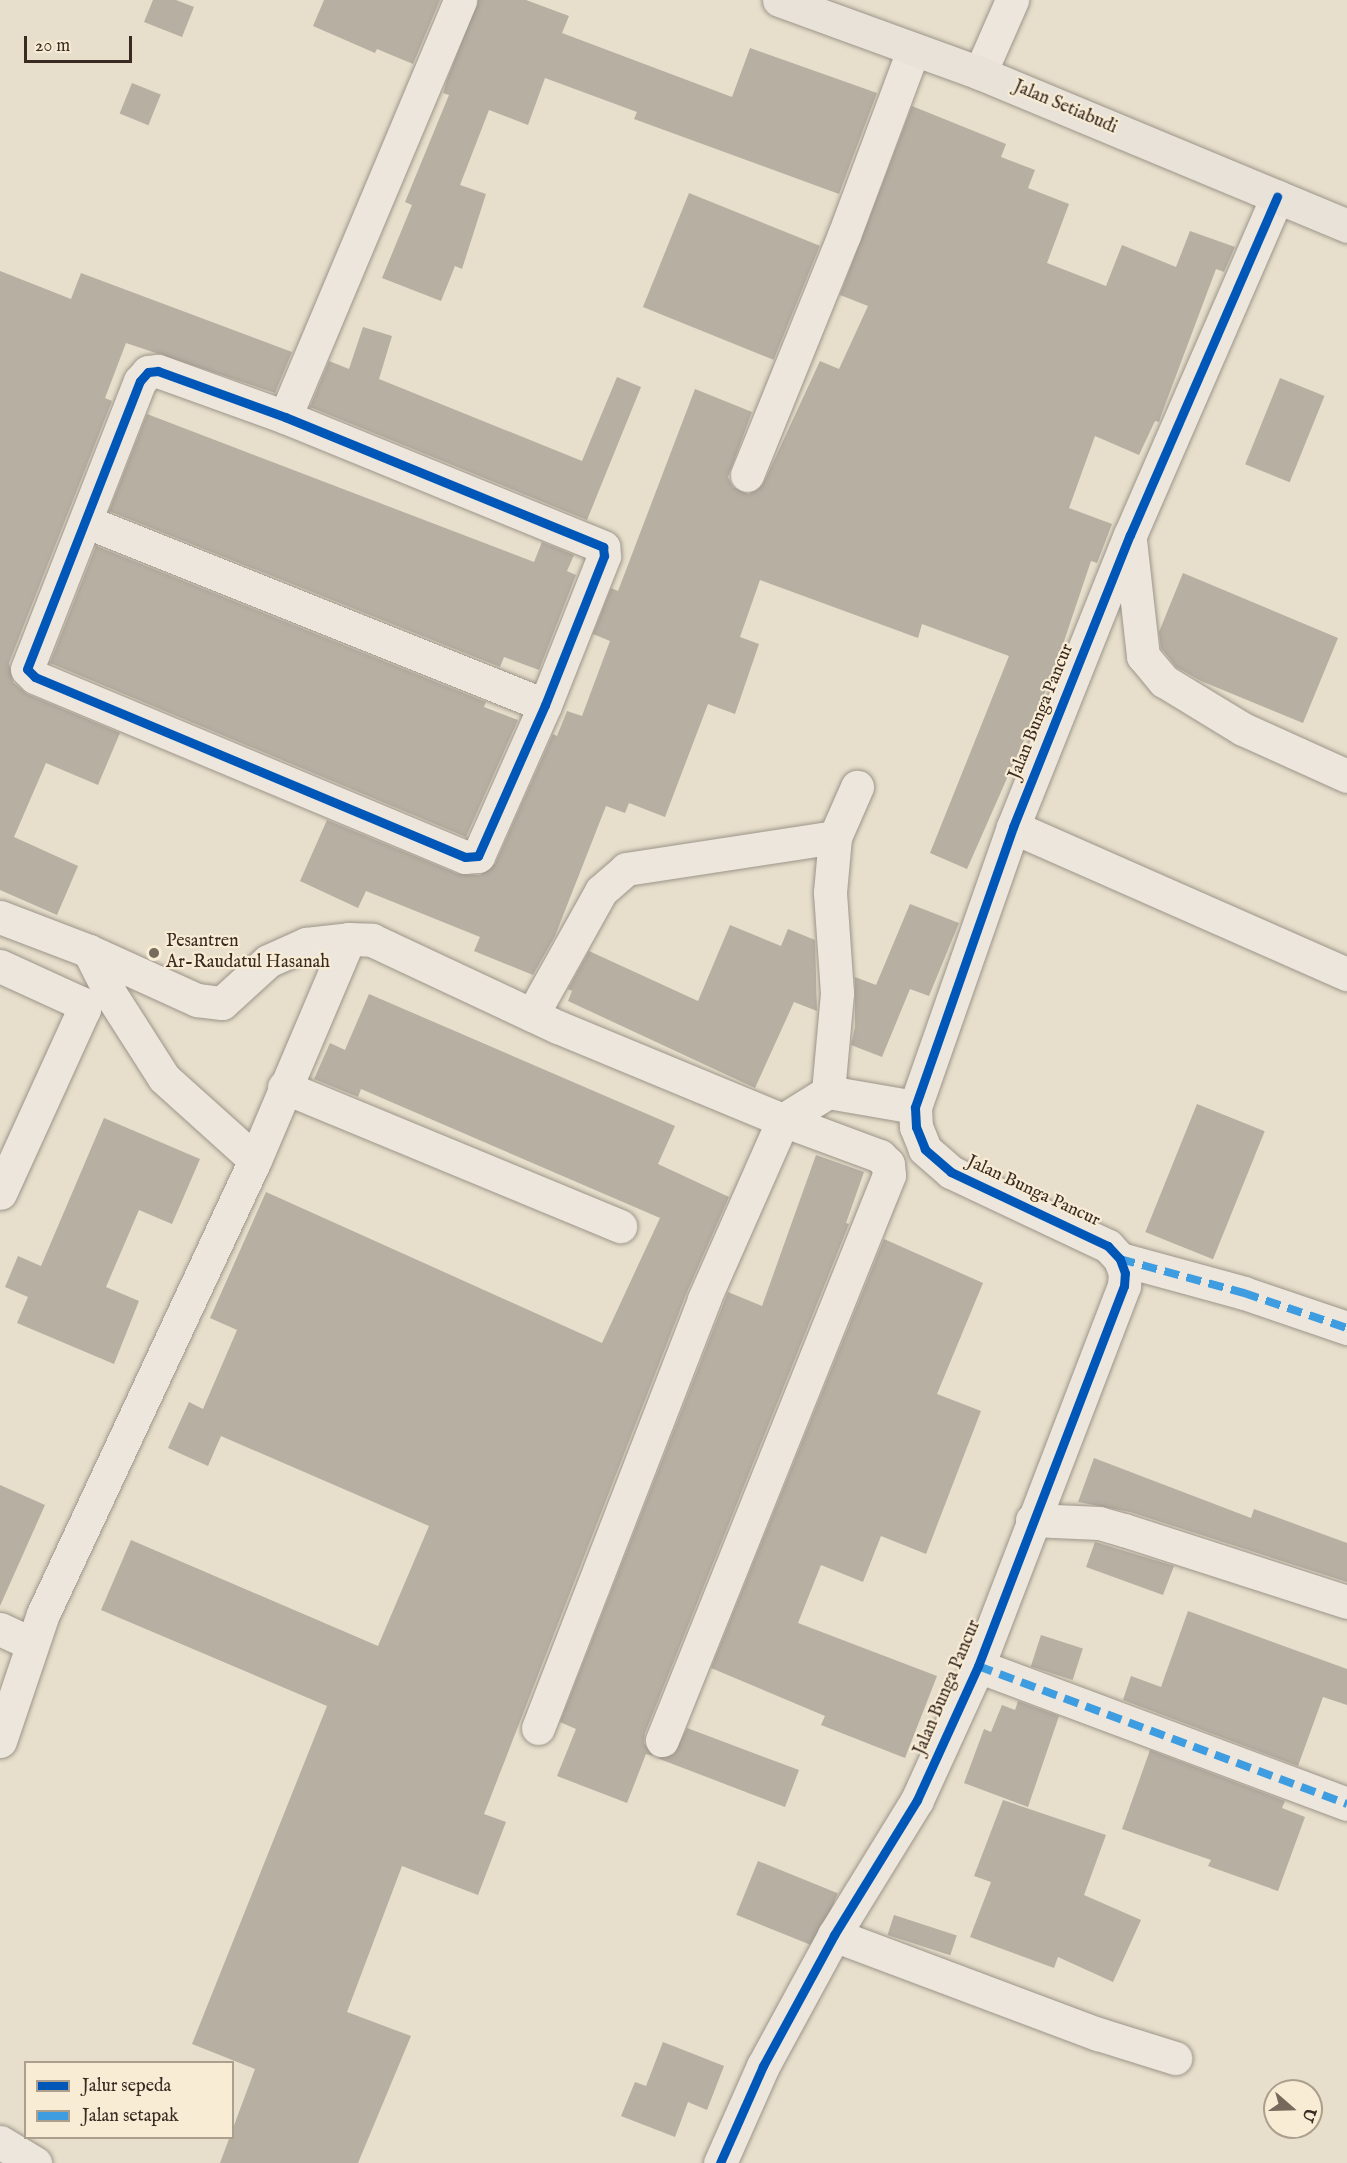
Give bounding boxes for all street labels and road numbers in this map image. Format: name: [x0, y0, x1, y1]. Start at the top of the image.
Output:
street label: Jalan Setiabudi: [1010, 76, 1120, 140]
street label: Jalan Bunga Pancur: [1005, 641, 1079, 783]
street label: Jalan Bunga Pancur: [963, 1152, 1103, 1232]
street label: Jalan Bunga Pancur: [910, 1617, 986, 1759]

